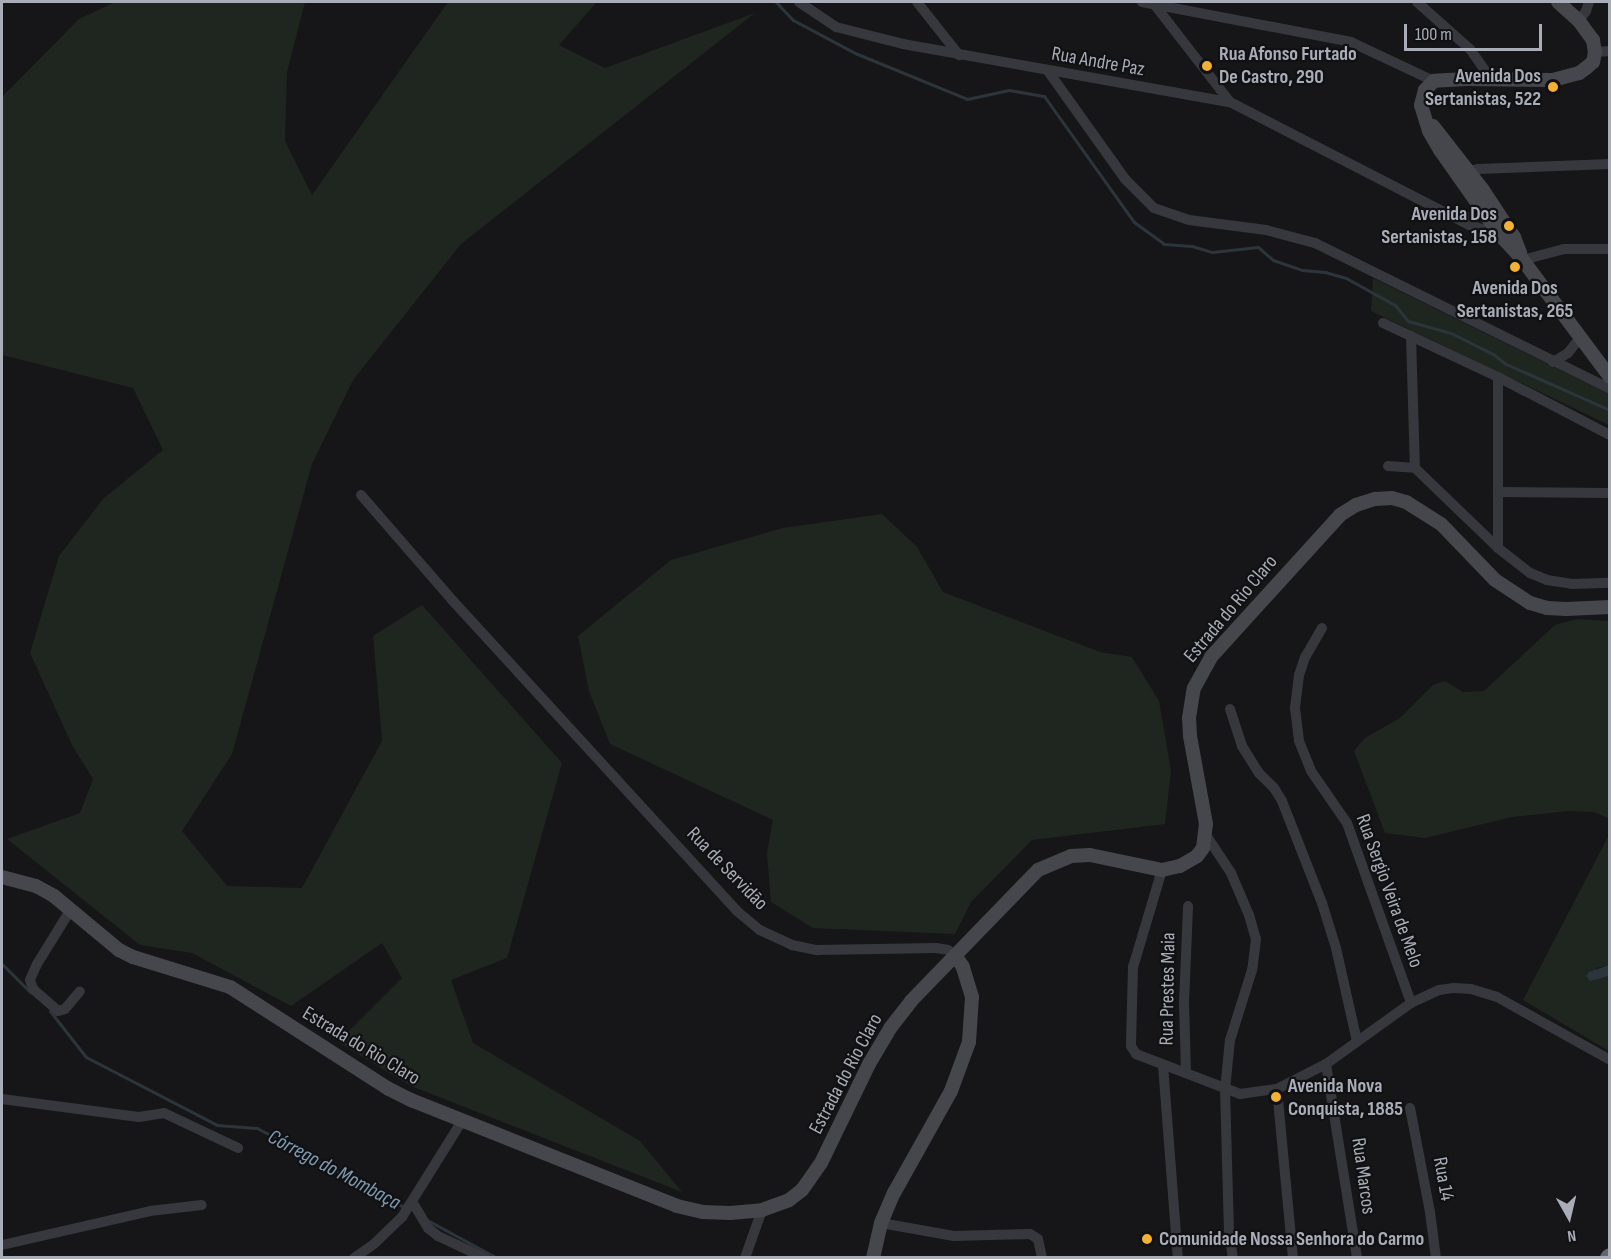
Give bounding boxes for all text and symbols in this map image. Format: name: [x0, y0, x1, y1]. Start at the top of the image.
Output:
scale bar: [1407, 12, 1545, 50]
text: 100 m: [1415, 24, 1452, 45]
street label: Rua Andre Paz: [1050, 42, 1146, 82]
place label: Rua Afonso Furtado De Castro, 290: [1219, 42, 1357, 89]
marker: Rua Afonso Furtado De Castro, 290: [1200, 59, 1214, 73]
place label: Avenida Dos Sertanistas, 522: [1425, 64, 1541, 111]
marker: Avenida Dos Sertanistas, 522: [1546, 80, 1560, 94]
place label: Avenida Dos Sertanistas, 158: [1381, 202, 1497, 249]
marker: Avenida Dos Sertanistas, 158: [1502, 219, 1516, 233]
marker: Avenida Dos Sertanistas, 265: [1508, 260, 1522, 274]
place label: Avenida Dos Sertanistas, 265: [1457, 276, 1573, 323]
street label: Estrada do Rio Claro: [1179, 550, 1283, 668]
street label: Rua Sergio Veira de Melo: [1350, 811, 1428, 971]
street label: Rua de Servidão: [681, 822, 773, 916]
street label: Rua Prestes Maia: [1155, 932, 1181, 1046]
street label: Estrada do Rio Claro: [298, 1001, 424, 1091]
street label: Estrada do Rio Claro: [804, 1010, 888, 1138]
place label: Avenida Nova Conquista, 1885: [1288, 1074, 1403, 1121]
marker: Avenida Nova Conquista, 1885: [1269, 1090, 1283, 1104]
water label: Córrego do Mombaça: [263, 1124, 405, 1216]
street label: Rua Marcos: [1346, 1136, 1380, 1216]
street label: Rua 14: [1427, 1155, 1459, 1203]
north arrow: [1539, 1187, 1599, 1247]
text: N: [1566, 1225, 1577, 1245]
place label: Comunidade Nossa Senhora do Carmo: [1159, 1227, 1424, 1251]
marker: Comunidade Nossa Senhora do Carmo: [1140, 1232, 1154, 1246]

